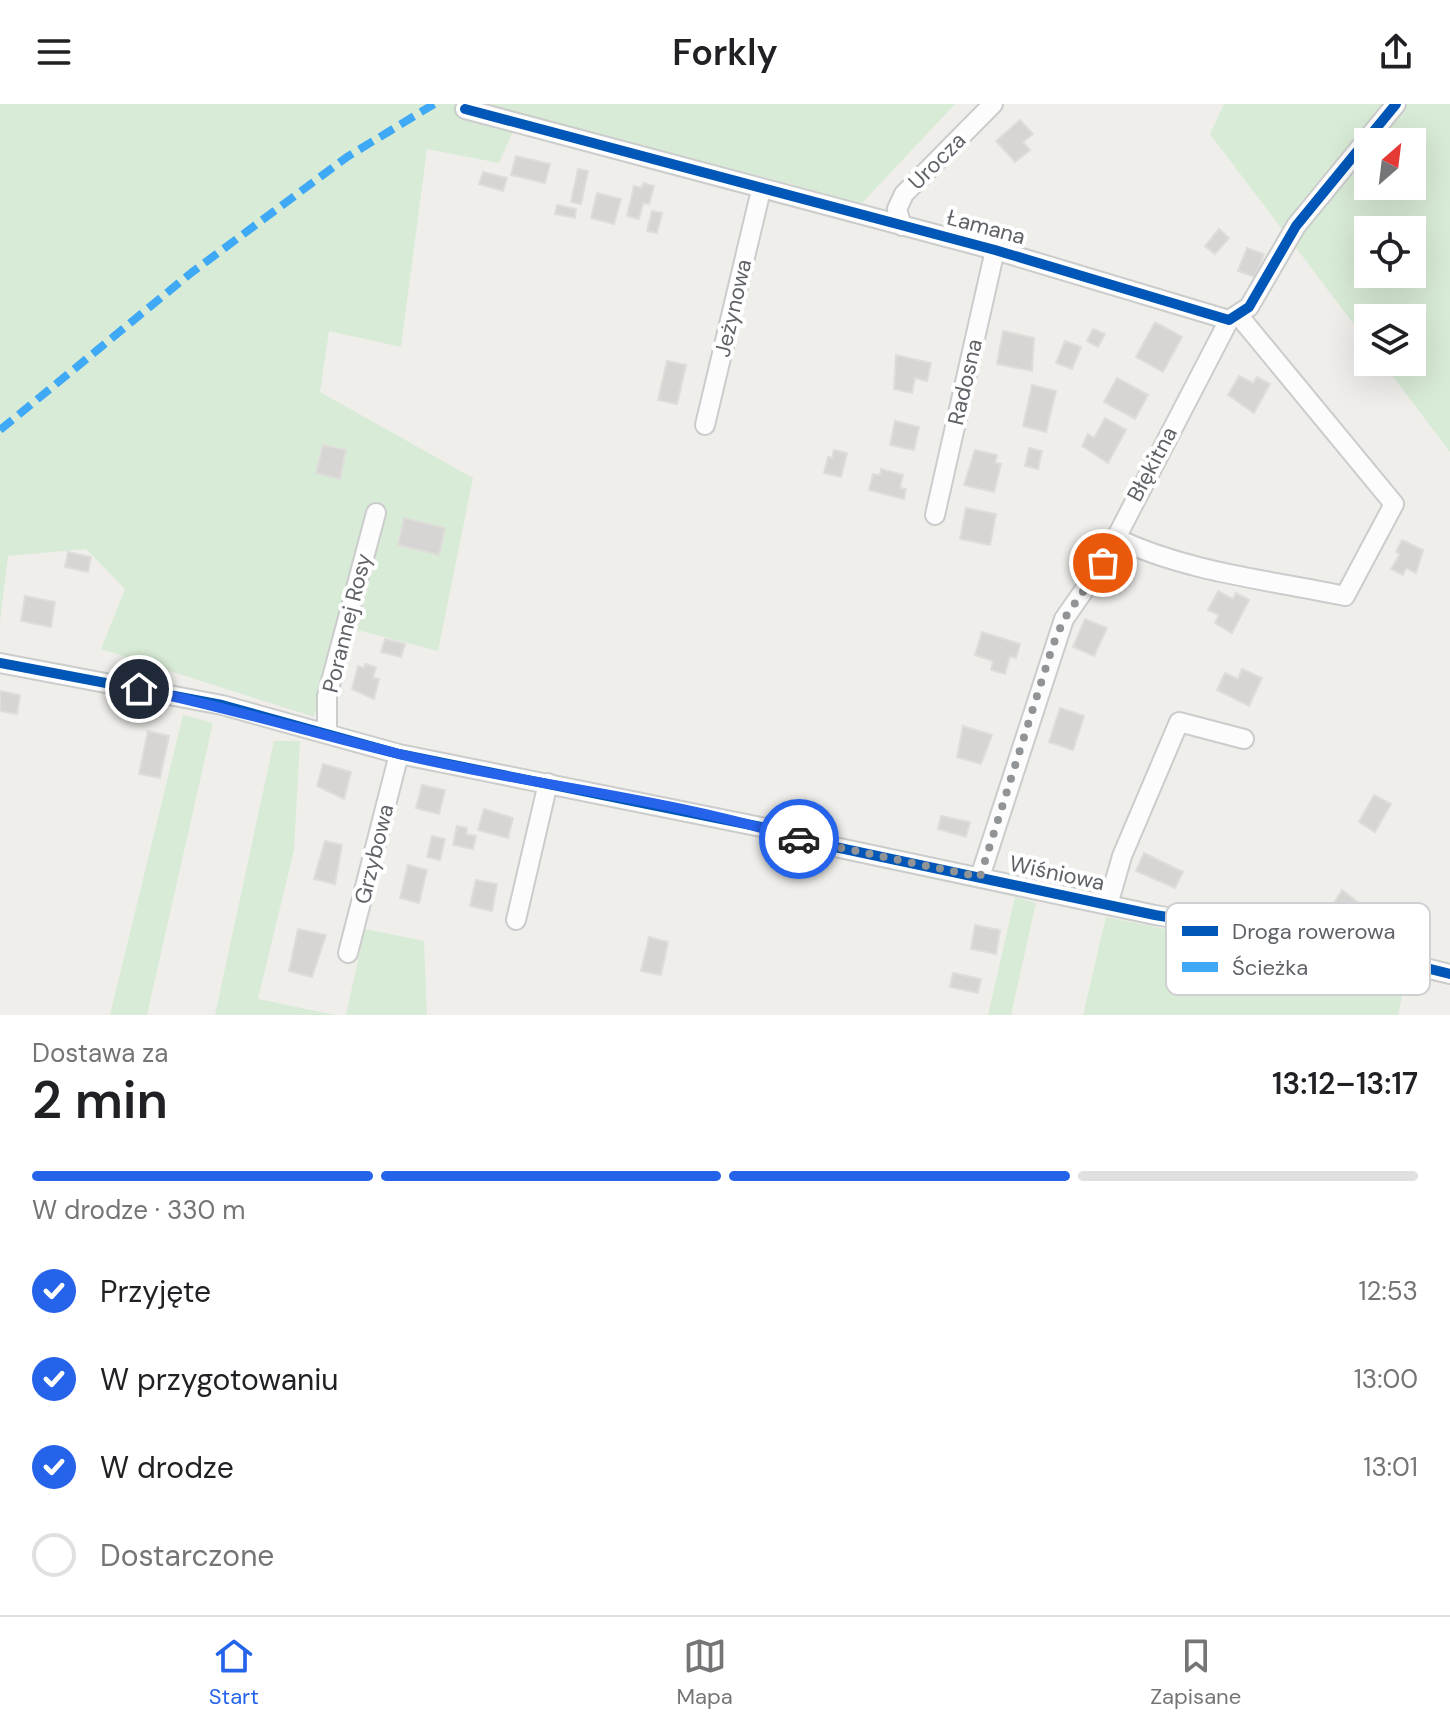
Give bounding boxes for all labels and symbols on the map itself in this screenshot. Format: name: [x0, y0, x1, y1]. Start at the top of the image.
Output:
street label: Urocza: [902, 126, 972, 196]
north arrow: [1354, 128, 1426, 200]
street label: Łamana: [943, 203, 1029, 251]
street label: Jeżynowa: [708, 256, 758, 360]
street label: Radosna: [941, 336, 989, 428]
street label: Błękitna: [1120, 421, 1184, 507]
pin: [1069, 529, 1137, 597]
street label: Porannej Rosy: [316, 550, 378, 696]
pin: [105, 655, 173, 723]
courier: [759, 799, 839, 879]
street label: Grzybowa: [348, 801, 400, 907]
street label: Wiśniowa: [1007, 849, 1107, 897]
legend: [1166, 903, 1430, 995]
text: Droga rowerowa: [1232, 917, 1395, 946]
text: Ścieżka: [1232, 953, 1308, 982]

